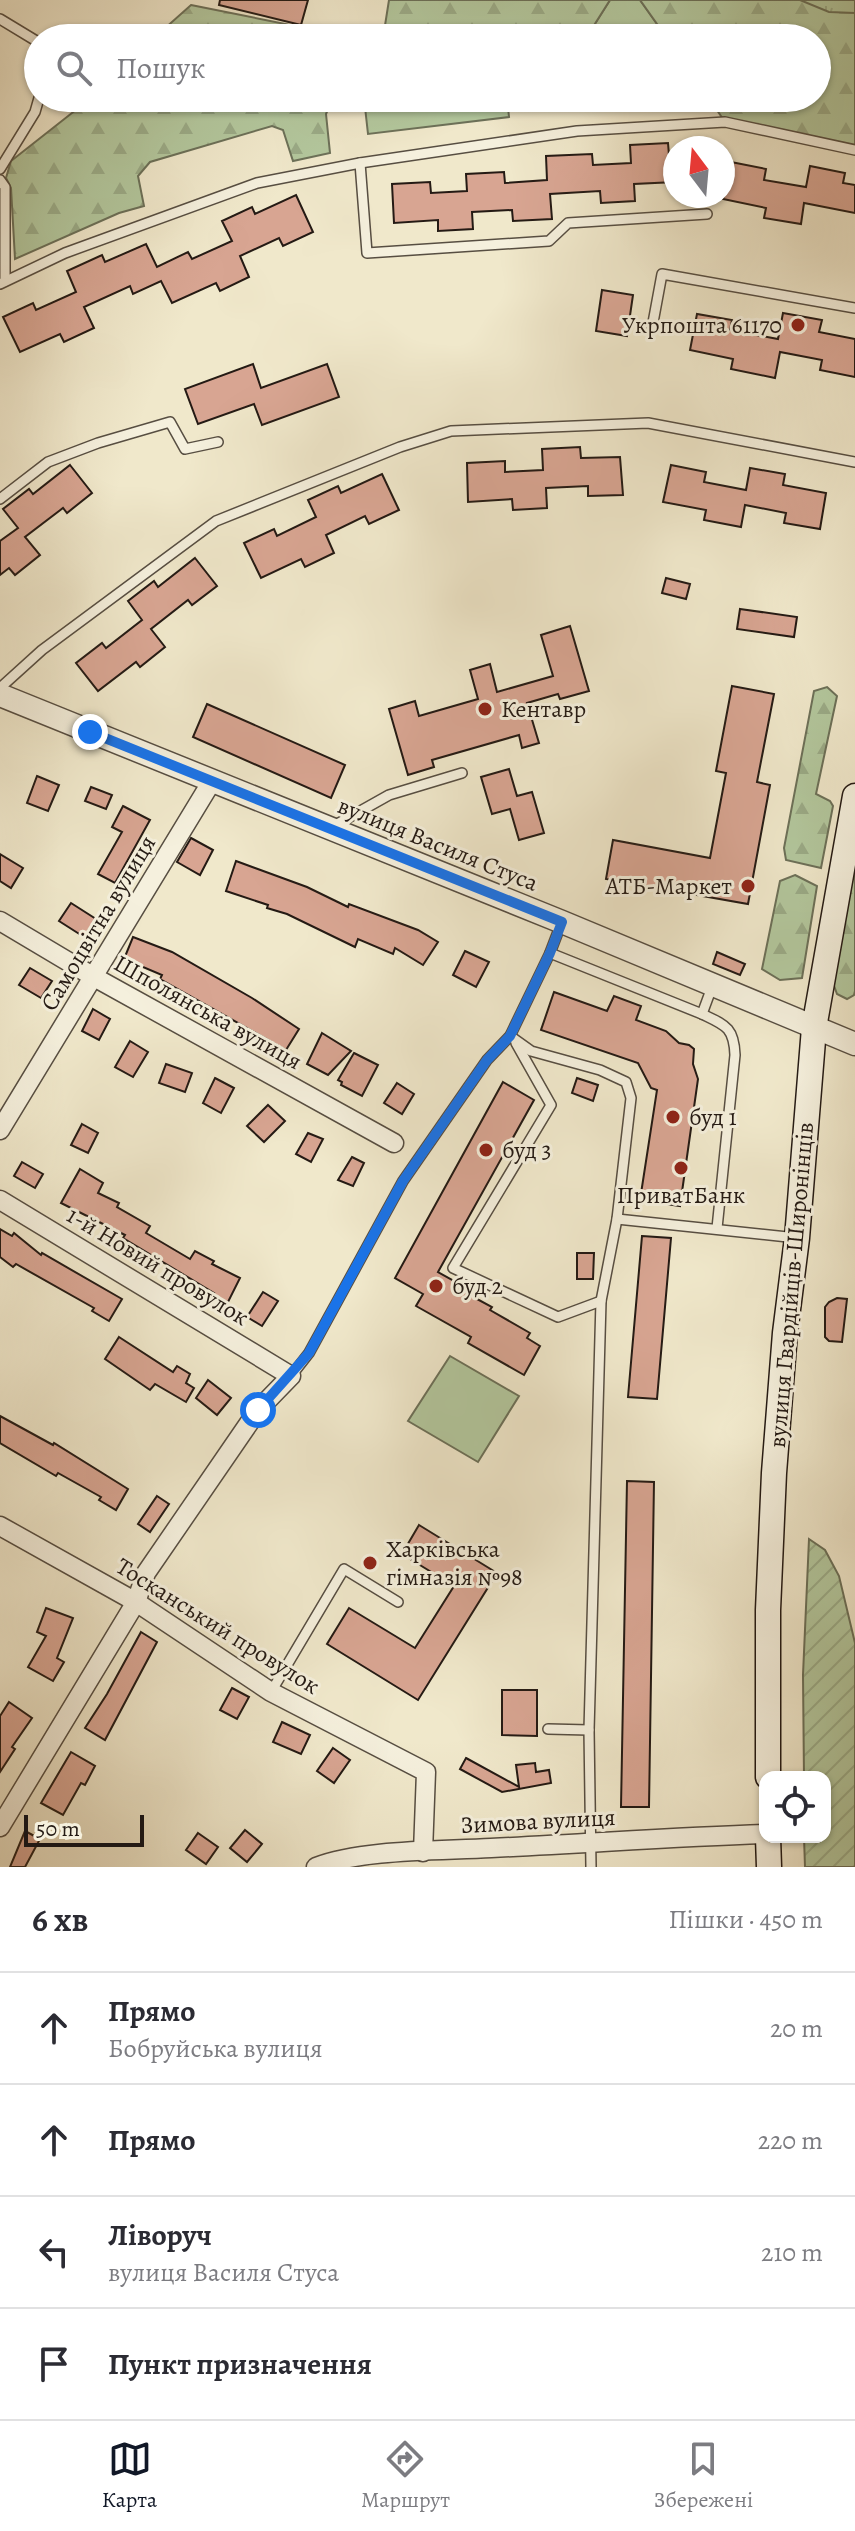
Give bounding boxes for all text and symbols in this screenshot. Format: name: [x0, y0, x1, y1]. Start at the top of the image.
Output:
search box: [24, 24, 831, 112]
icon: search: [52, 46, 96, 90]
text: Пошук: [116, 48, 206, 88]
north arrow: [663, 136, 735, 208]
place label: Укрпошта 61170: [622, 309, 782, 341]
marker: Укрпошта 61170: [789, 316, 807, 334]
place label: Кентавр: [501, 693, 586, 725]
marker: Кентавр: [476, 700, 494, 718]
route end: [72, 714, 108, 750]
street label: вулиця Василя Стуса: [333, 789, 543, 899]
street label: Самоцвітна вулиця: [33, 829, 163, 1017]
place label: АТБ-Маркет: [604, 870, 732, 902]
marker: АТБ-Маркет: [739, 877, 757, 895]
street label: Шполянська вулиця: [108, 947, 308, 1077]
place label: буд 1: [689, 1101, 737, 1133]
marker: буд 1: [664, 1108, 682, 1126]
street label: вулиця Гвардійців-Широнінців: [761, 1121, 821, 1449]
place label: буд 3: [502, 1134, 552, 1166]
marker: буд 3: [477, 1141, 495, 1159]
marker: ПриватБанк: [672, 1159, 690, 1177]
place label: ПриватБанк: [617, 1179, 745, 1211]
street label: 1-й Новий провулок: [61, 1199, 255, 1333]
place label: буд 2: [452, 1270, 503, 1302]
marker: буд 2: [427, 1277, 445, 1295]
route start: [240, 1392, 276, 1428]
place label: Харківська гімназія №98: [386, 1533, 523, 1593]
street label: Тосканський провулок: [110, 1550, 326, 1702]
marker: Харківська гімназія №98: [361, 1554, 379, 1572]
map controls: [759, 1771, 831, 1843]
button: locate: [759, 1771, 831, 1843]
street label: Зимова вулиця: [460, 1801, 616, 1841]
scale bar: [24, 1811, 144, 1847]
text: 50 m: [36, 1814, 80, 1844]
text: 6 хв: [32, 1896, 88, 1943]
text: Пішки · 450 m: [668, 1902, 823, 1937]
text: Прямо: [108, 1991, 195, 2031]
icon: ahead: [32, 2006, 76, 2050]
text: 20 m: [770, 2011, 823, 2046]
text: Бобруйська вулиця: [108, 2031, 323, 2066]
icon: ahead: [32, 2118, 76, 2162]
text: Прямо: [108, 2120, 195, 2160]
text: 220 m: [758, 2123, 823, 2158]
text: Ліворуч: [108, 2215, 212, 2255]
icon: left: [32, 2230, 76, 2274]
text: 210 m: [761, 2235, 823, 2270]
text: вулиця Василя Стуса: [108, 2255, 339, 2290]
icon: arrive: [32, 2342, 76, 2386]
text: Пункт призначення: [108, 2344, 372, 2384]
tab: Карта: [102, 2437, 157, 2515]
tab: Маршрут: [361, 2437, 450, 2515]
tab: Збережені: [654, 2437, 753, 2515]

